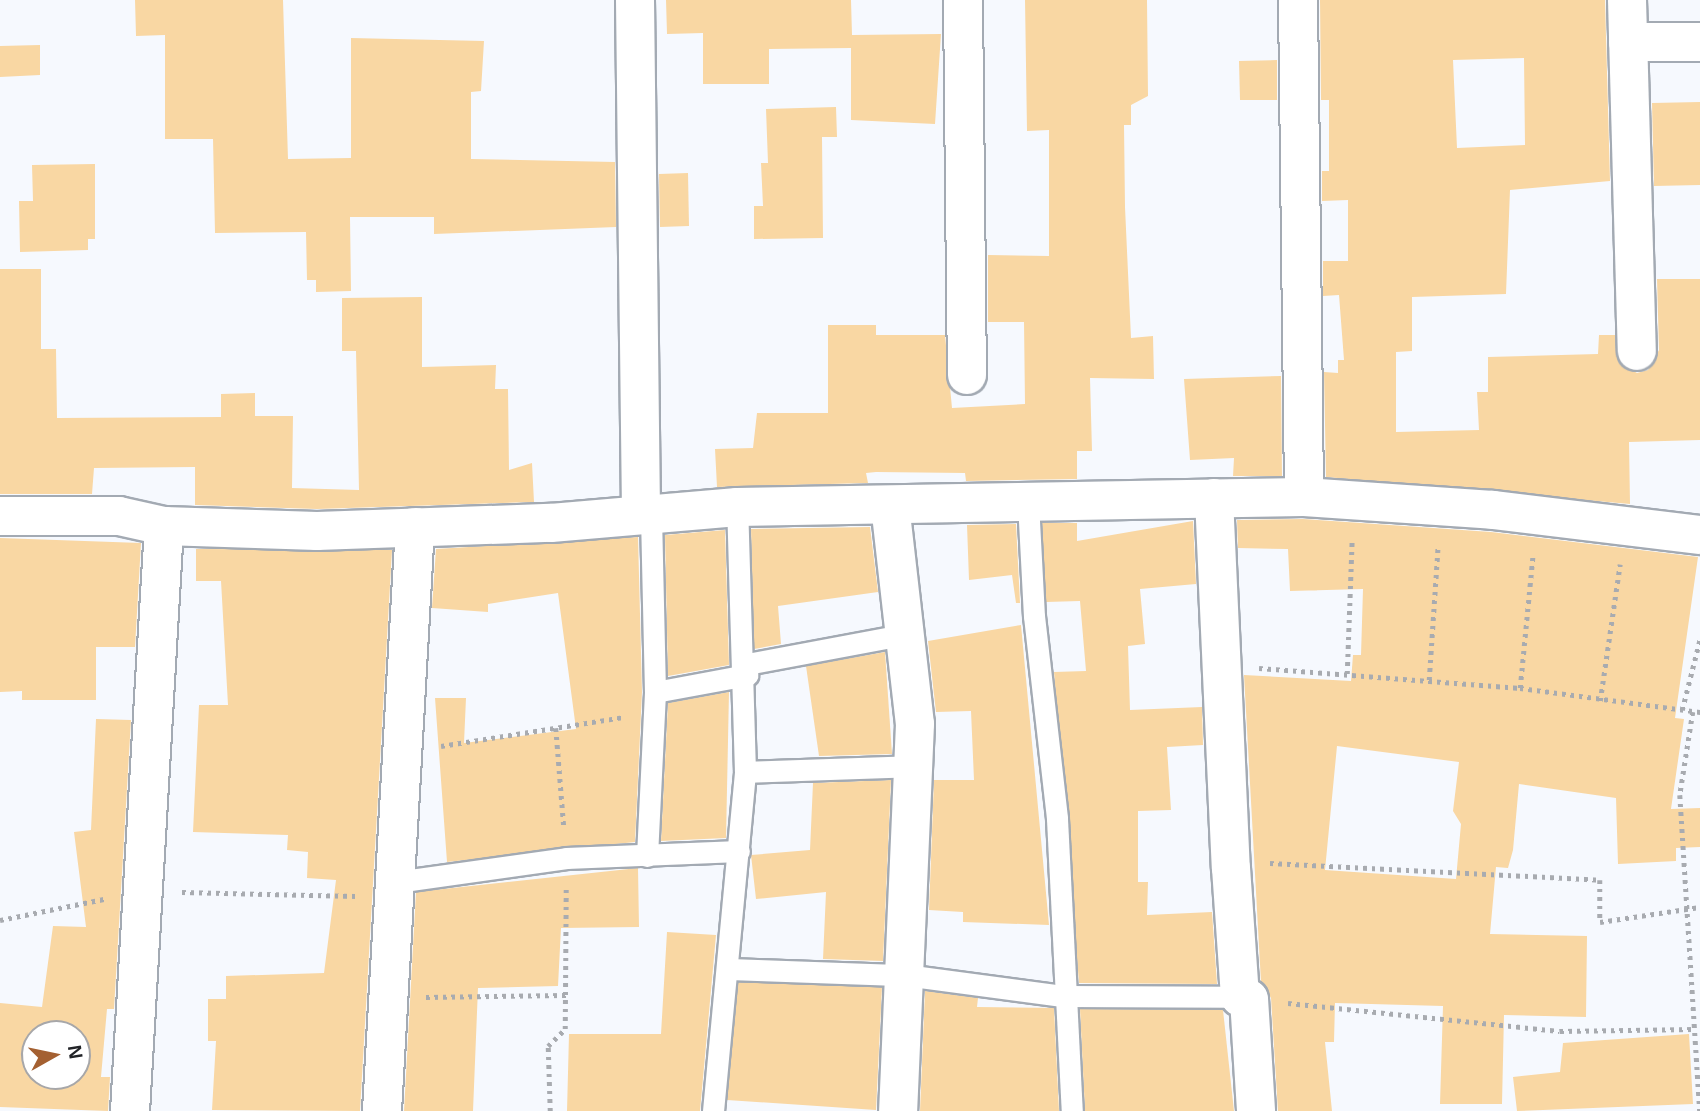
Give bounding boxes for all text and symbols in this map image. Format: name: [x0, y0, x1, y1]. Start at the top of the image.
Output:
north arrow: [21, 1020, 91, 1090]
text: N: [64, 1044, 87, 1060]

